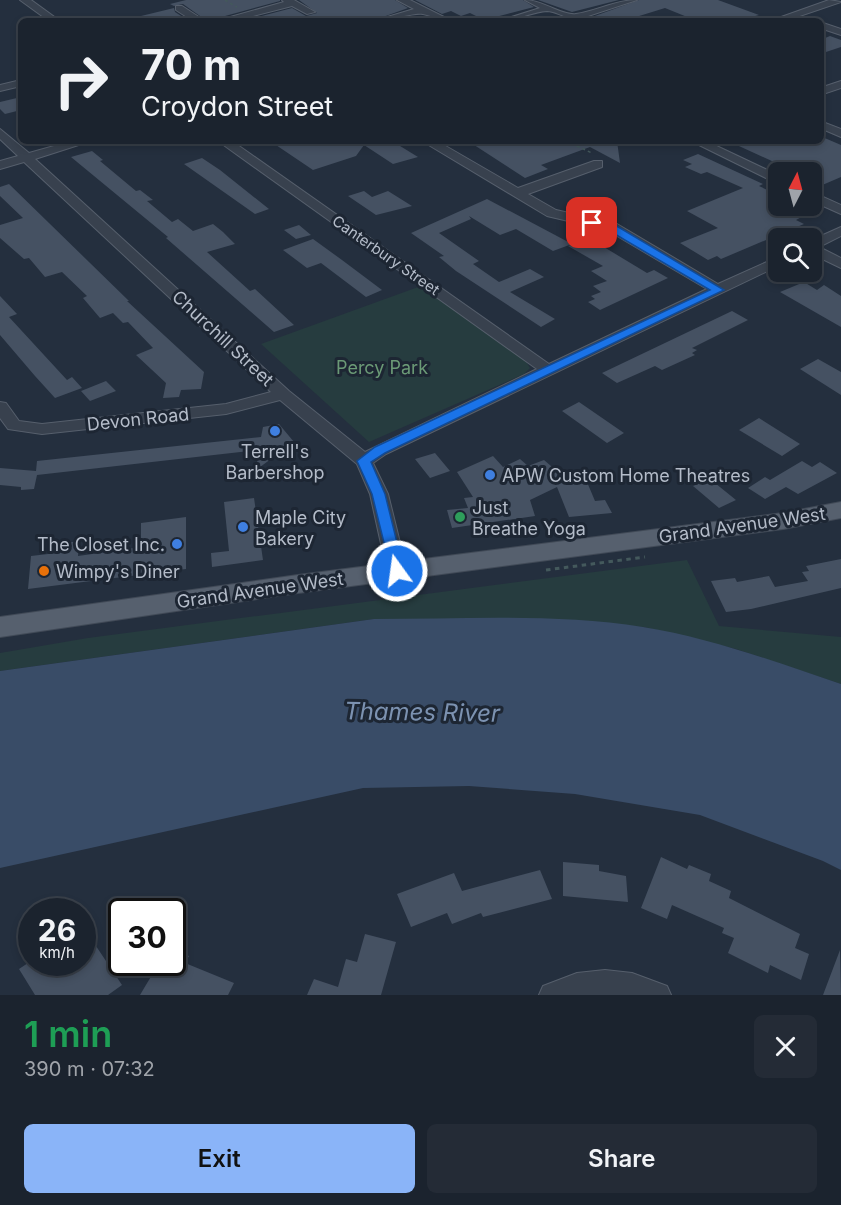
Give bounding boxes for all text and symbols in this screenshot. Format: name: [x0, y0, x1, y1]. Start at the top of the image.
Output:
text: 70 m: [141, 39, 241, 90]
icon: right: [42, 42, 120, 120]
text: Croydon Street: [141, 90, 333, 123]
north arrow: [768, 162, 822, 216]
map controls: [768, 162, 822, 282]
pin: [566, 197, 617, 248]
icon: arrive: [575, 206, 608, 239]
street label: Canterbury Street: [329, 211, 443, 299]
button: search: [768, 228, 822, 282]
street label: Churchill Street: [168, 286, 278, 390]
park label: Percy Park: [336, 357, 428, 378]
street label: Devon Road: [86, 403, 190, 435]
marker: Terrell's Barbershop: [268, 424, 282, 438]
place label: Terrell's Barbershop: [225, 441, 325, 483]
place label: APW Custom Home Theatres: [502, 465, 750, 486]
marker: APW Custom Home Theatres: [483, 468, 497, 482]
place label: Just Breathe Yoga: [472, 497, 586, 539]
street label: Grand Avenue West: [657, 503, 827, 547]
place label: Maple City Bakery: [255, 507, 346, 549]
marker: Just Breathe Yoga: [453, 510, 467, 524]
marker: Maple City Bakery: [236, 520, 250, 534]
place label: The Closet Inc.: [37, 534, 165, 555]
marker: The Closet Inc.: [170, 537, 184, 551]
position arrow: [365, 539, 429, 603]
place label: Wimpy's Diner: [56, 561, 180, 582]
marker: Wimpy's Diner: [37, 564, 51, 578]
street label: Grand Avenue West: [175, 568, 345, 612]
water label: Thames River: [344, 696, 501, 728]
speed limit sign: 30: [108, 898, 186, 976]
text: 26: [38, 912, 76, 948]
text: km/h: [39, 943, 75, 962]
text: 1 min: [24, 1012, 112, 1056]
button: close: [754, 1015, 817, 1078]
text: 390 m · 07:32: [24, 1057, 155, 1081]
button: Exit: [24, 1124, 415, 1193]
button: Share: [427, 1124, 817, 1193]

